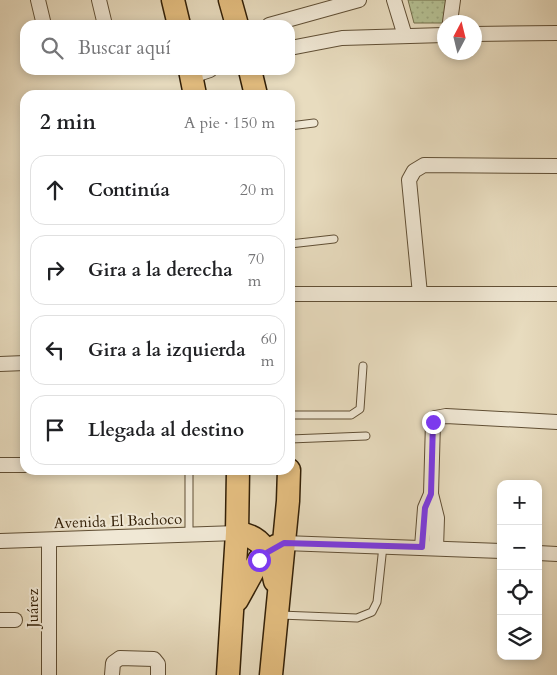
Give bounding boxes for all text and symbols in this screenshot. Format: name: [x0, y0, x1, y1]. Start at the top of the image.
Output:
north arrow: [437, 15, 482, 60]
search box: [20, 20, 295, 75]
icon: search: [38, 34, 66, 62]
text: Buscar aquí: [78, 35, 171, 61]
text: 2 min: [40, 108, 96, 137]
text: A pie · 150 m: [184, 112, 275, 134]
icon: ahead: [41, 176, 69, 204]
text: Continúa: [88, 177, 170, 203]
text: 20 m: [240, 179, 274, 201]
text: 70 m: [248, 248, 264, 292]
icon: right: [41, 256, 69, 284]
text: Gira a la derecha: [88, 257, 233, 283]
text: 60 m: [261, 328, 277, 372]
icon: left: [41, 336, 69, 364]
text: Gira a la izquierda: [88, 337, 246, 363]
route end: [422, 411, 445, 434]
icon: arrive: [41, 416, 69, 444]
text: Llegada al destino: [88, 417, 244, 443]
map controls: [497, 480, 542, 660]
button: +: [497, 480, 542, 525]
street label: Avenida El Bachoco: [54, 509, 182, 533]
button: −: [497, 525, 542, 570]
route start: [248, 549, 271, 572]
button: locate: [497, 570, 542, 615]
street label: Juárez: [23, 588, 43, 629]
button: layers: [497, 615, 542, 660]

